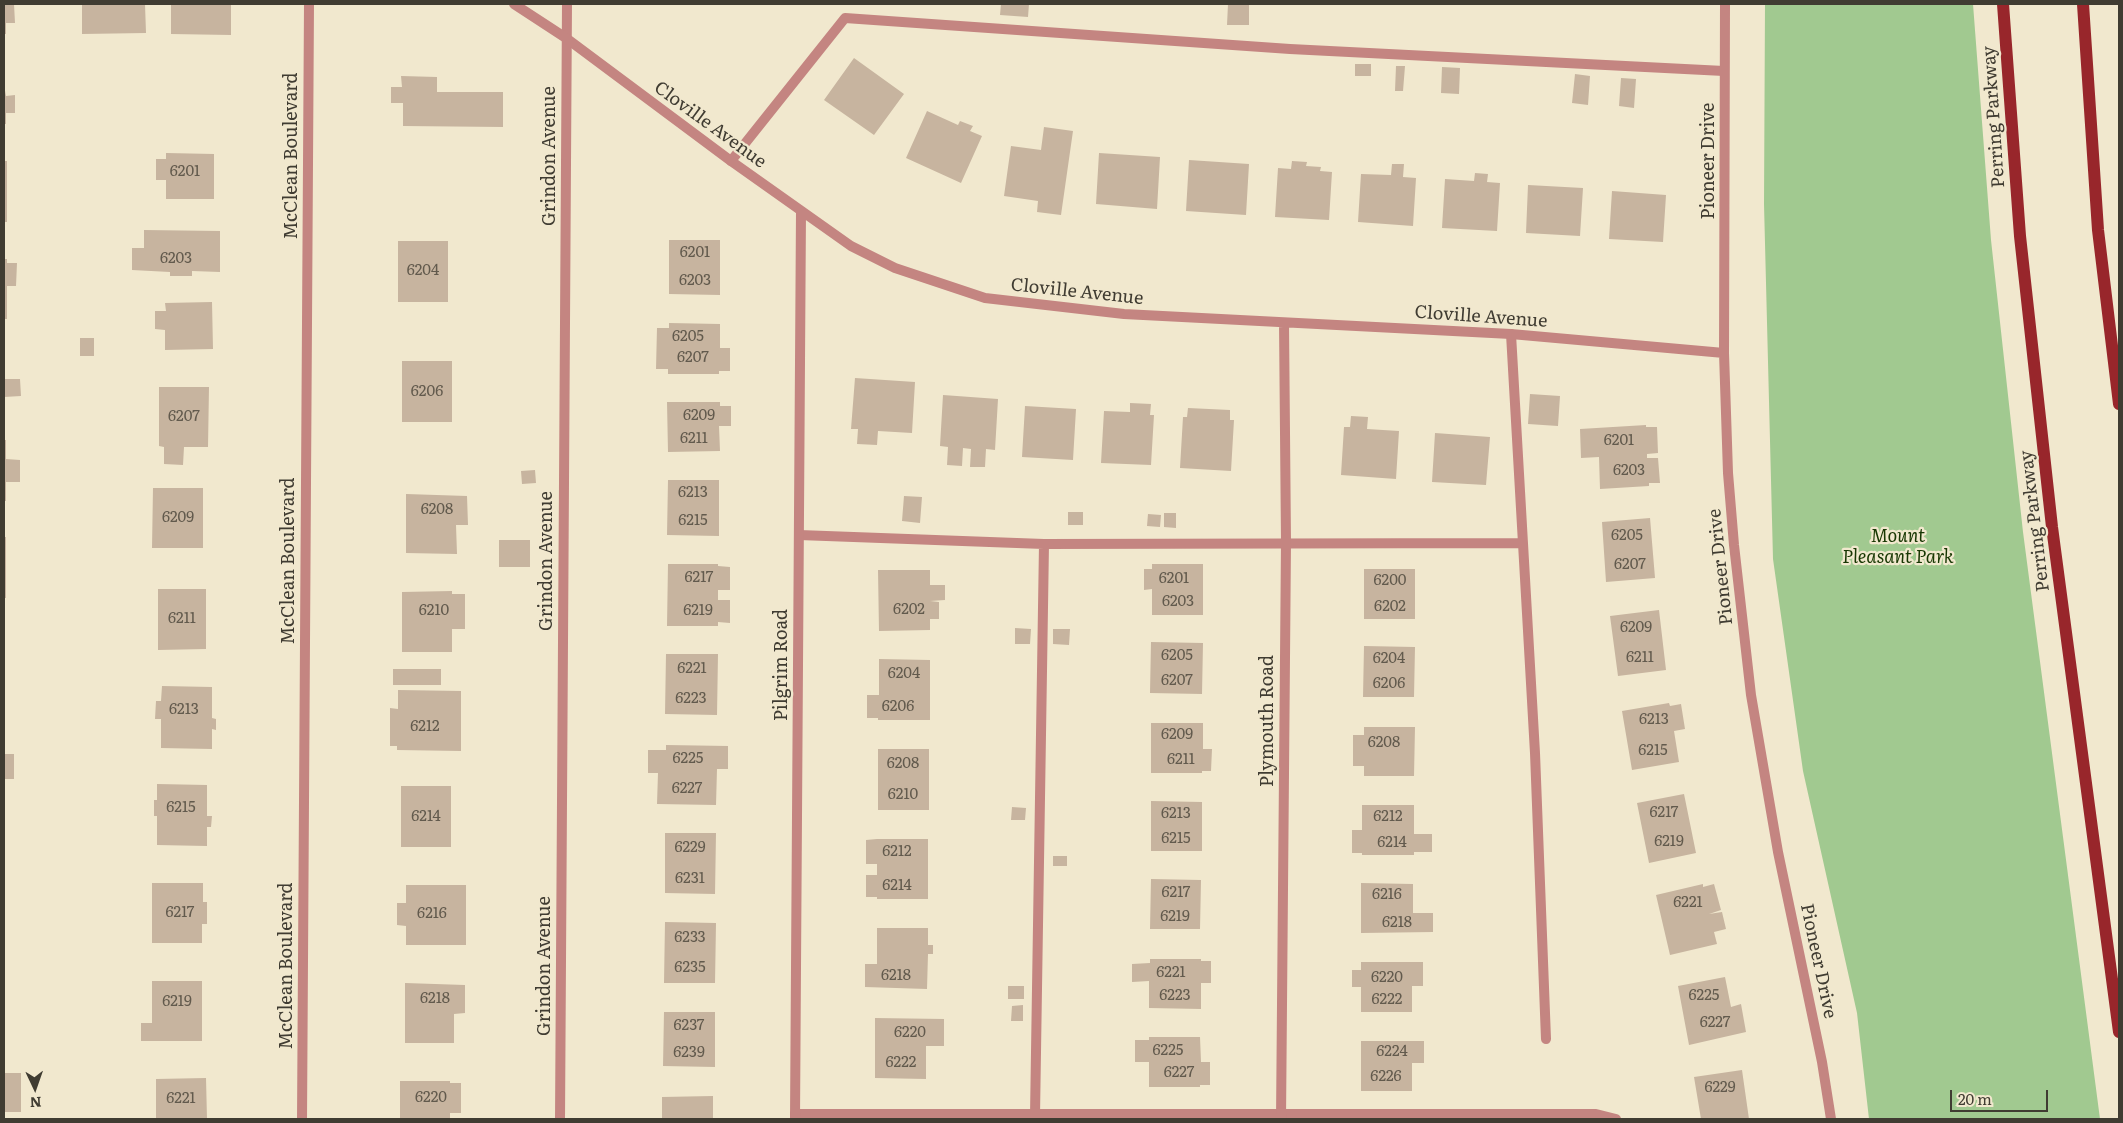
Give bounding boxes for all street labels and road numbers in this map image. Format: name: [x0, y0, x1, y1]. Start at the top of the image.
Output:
street label: Perring Parkway: [1978, 45, 2010, 189]
street label: McClean Boulevard: [281, 72, 303, 240]
street label: Cloville Avenue: [650, 77, 770, 173]
street label: Grindon Avenue: [539, 86, 561, 226]
street label: Pioneer Drive: [1698, 103, 1720, 219]
street label: Cloville Avenue: [1010, 274, 1144, 310]
street label: Cloville Avenue: [1414, 302, 1548, 332]
street label: Perring Parkway: [2016, 449, 2054, 593]
street label: McClean Boulevard: [278, 477, 300, 645]
street label: Grindon Avenue: [536, 491, 558, 631]
street label: Pioneer Drive: [1704, 508, 1738, 626]
street label: Pilgrim Road: [771, 609, 793, 721]
street label: Plymouth Road: [1257, 655, 1279, 787]
street label: McClean Boulevard: [276, 882, 298, 1050]
street label: Grindon Avenue: [534, 896, 556, 1036]
street label: Pioneer Drive: [1795, 902, 1841, 1020]

